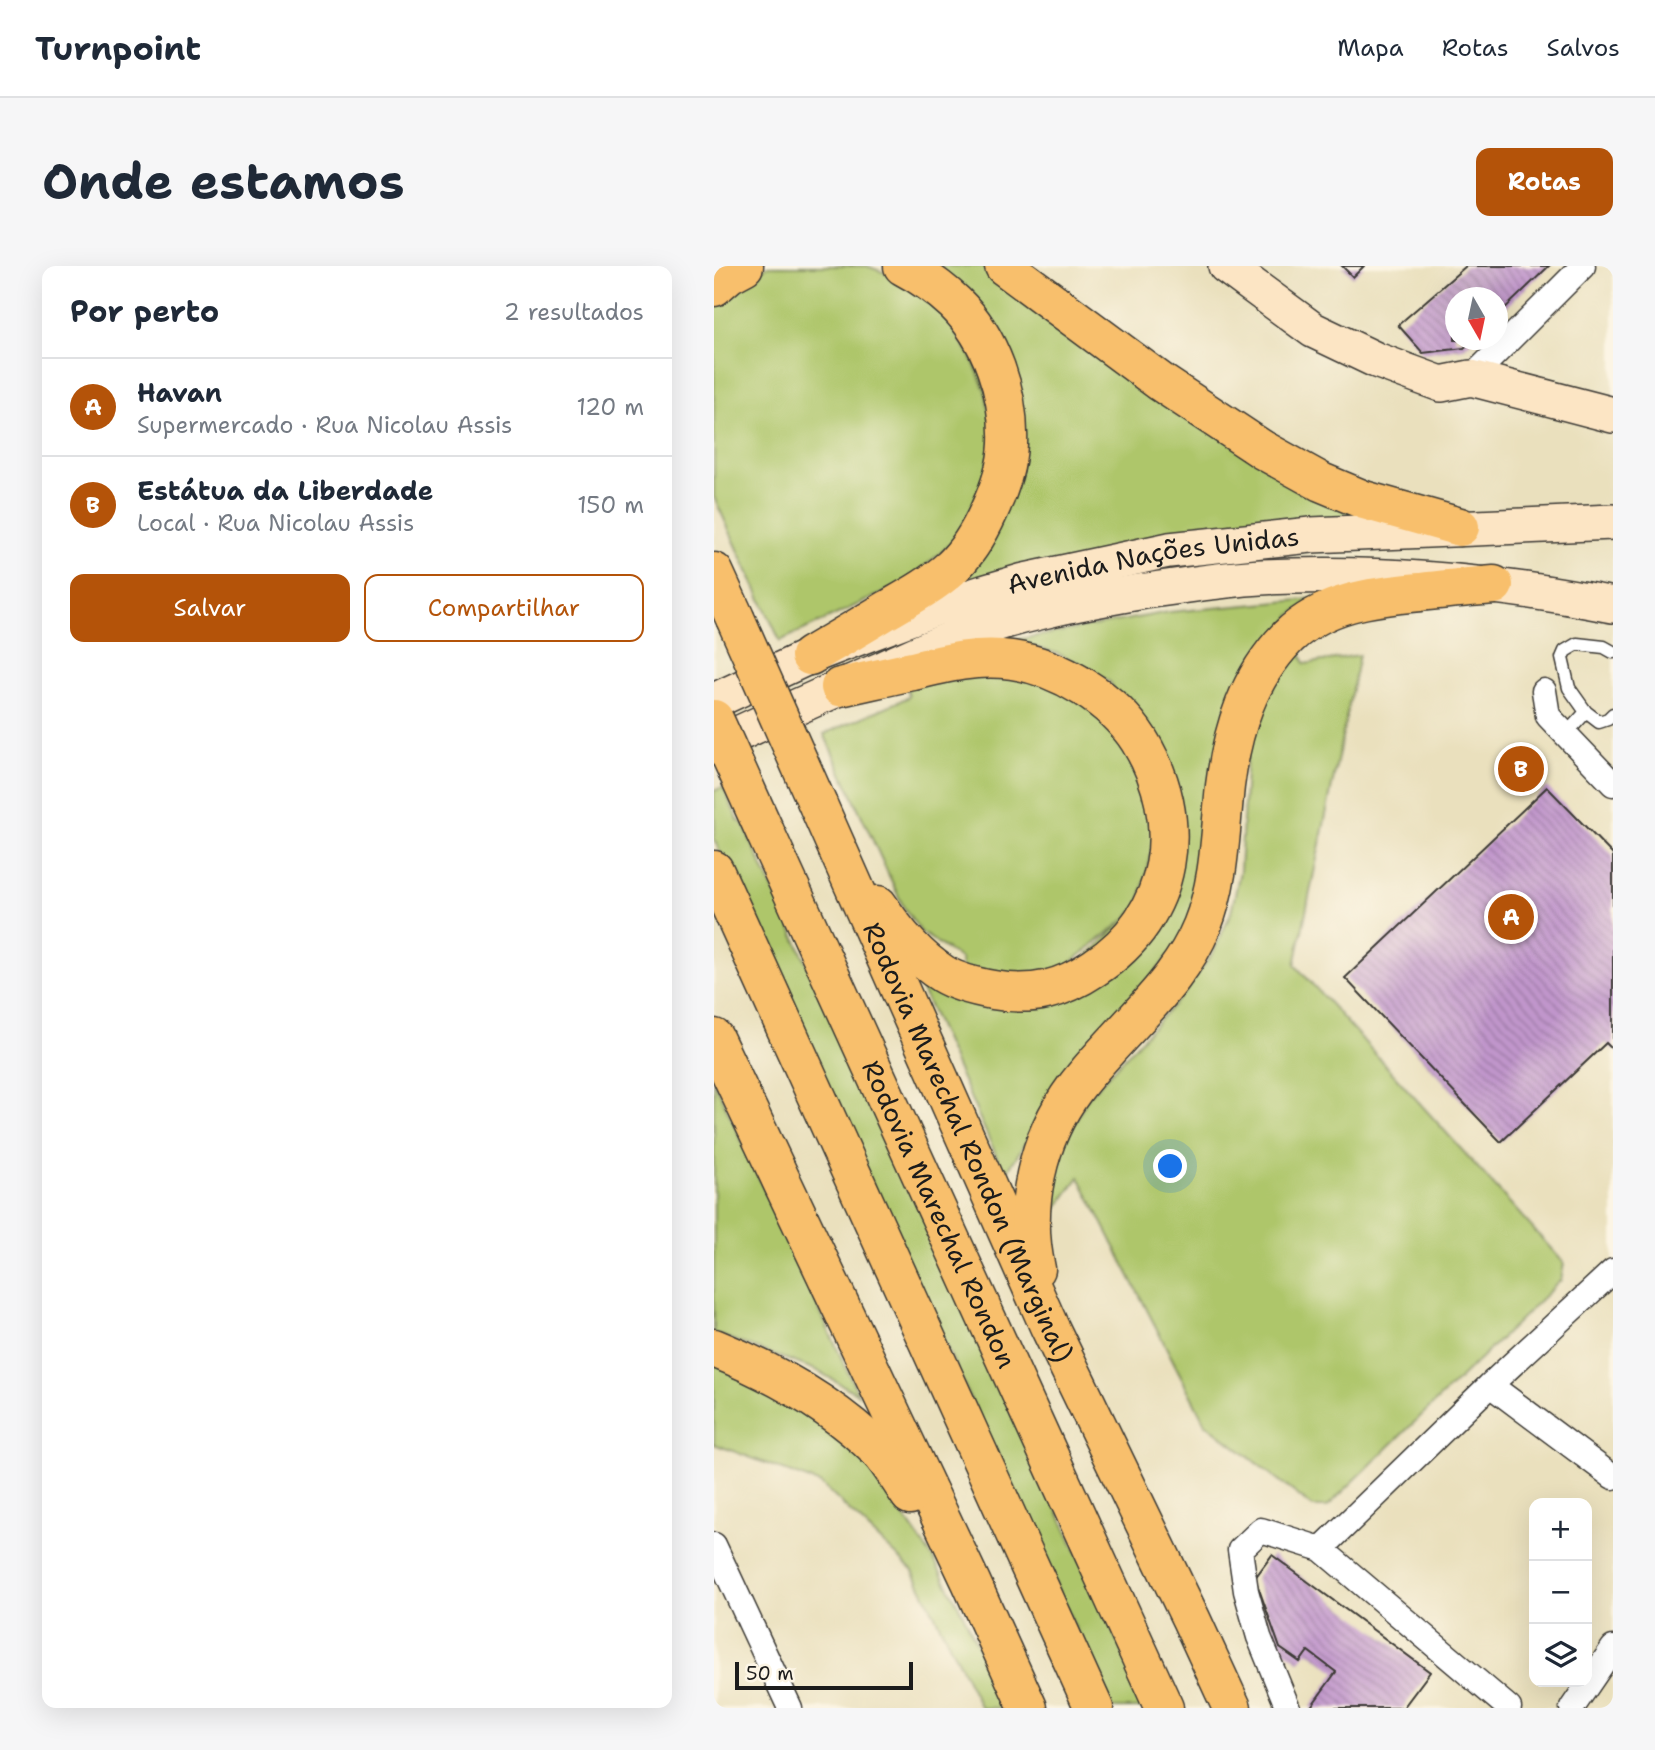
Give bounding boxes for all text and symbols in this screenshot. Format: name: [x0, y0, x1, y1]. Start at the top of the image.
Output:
text: Turnpoint: [35, 26, 201, 71]
text: Mapa: [1337, 32, 1404, 64]
text: Rotas: [1442, 32, 1509, 64]
text: Salvos: [1547, 32, 1620, 64]
button: Rotas: [1476, 148, 1613, 216]
text: Onde estamos: [42, 149, 405, 215]
north arrow: [1445, 287, 1508, 350]
text: Por perto: [70, 291, 219, 332]
text: 2 resultados: [504, 297, 644, 327]
text: Havan: [137, 375, 222, 410]
text: A: [84, 392, 102, 422]
text: 120 m: [576, 392, 644, 422]
text: Supermercado · Rua Nicolau Assis: [137, 410, 512, 440]
text: Estátua da Liberdade: [137, 473, 433, 508]
text: B: [86, 490, 100, 520]
text: 150 m: [577, 490, 644, 520]
text: Local · Rua Nicolau Assis: [137, 508, 414, 538]
street label: Avenida Nações Unidas: [1003, 518, 1301, 602]
button: Salvar: [70, 574, 350, 642]
button: Compartilhar: [364, 574, 644, 642]
pin: B: [1498, 743, 1544, 795]
pin: A: [1488, 891, 1534, 943]
street label: Rodovia Marechal Rondon (Marginal): [858, 918, 1080, 1366]
street label: Rodovia Marechal Rondon: [857, 1055, 1021, 1373]
your location: [1153, 1149, 1187, 1183]
map controls: [1529, 1498, 1592, 1687]
button: +: [1529, 1498, 1592, 1561]
button: −: [1529, 1561, 1592, 1624]
button: layers: [1529, 1624, 1592, 1687]
scale bar: [735, 1659, 914, 1691]
text: 50 m: [746, 1661, 794, 1686]

